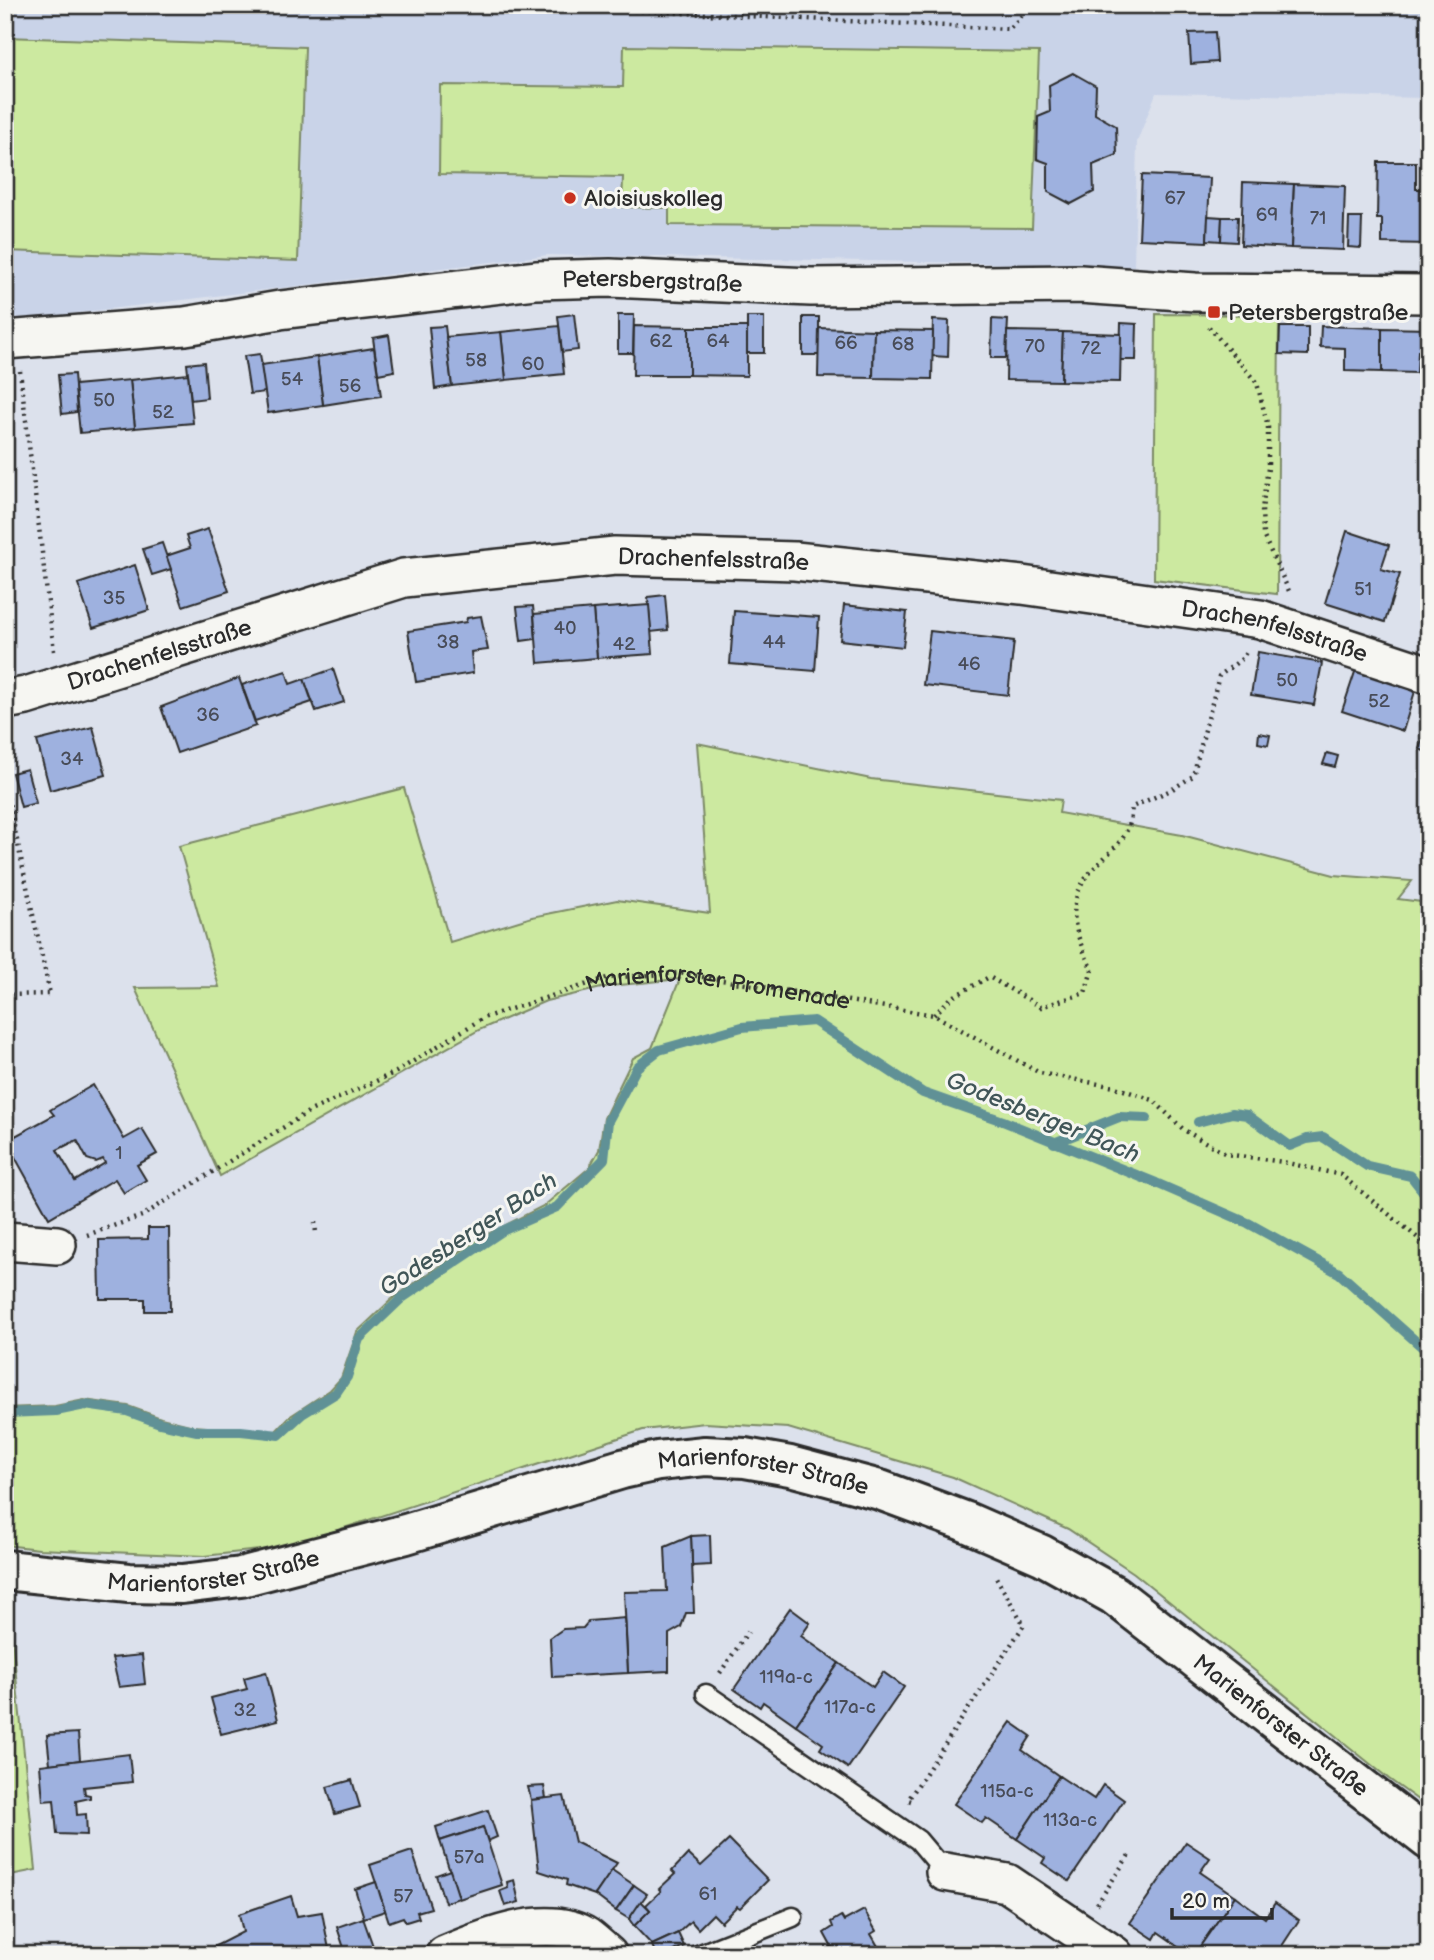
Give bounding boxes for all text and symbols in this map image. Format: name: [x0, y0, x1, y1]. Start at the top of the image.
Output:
place label: Aloisiuskolleg: [584, 185, 723, 213]
house number: 67: [1165, 187, 1186, 210]
marker: Aloisiuskolleg: [562, 190, 578, 206]
house number: 69: [1256, 204, 1278, 227]
house number: 71: [1310, 207, 1326, 230]
street label: Petersbergstraße: [562, 265, 743, 299]
place label: Petersbergstraße: [1228, 299, 1408, 327]
marker: Petersbergstraße: [1206, 304, 1222, 320]
house number: 62: [650, 330, 673, 353]
house number: 64: [706, 330, 730, 353]
house number: 66: [834, 332, 858, 355]
house number: 68: [892, 333, 914, 356]
house number: 70: [1025, 335, 1045, 358]
house number: 72: [1081, 337, 1102, 360]
house number: 58: [465, 349, 487, 372]
house number: 60: [522, 353, 544, 376]
house number: 54: [281, 368, 304, 391]
house number: 56: [339, 375, 361, 398]
house number: 50: [93, 389, 115, 412]
house number: 52: [152, 401, 175, 424]
street label: Drachenfelsstraße: [617, 543, 811, 577]
house number: 51: [1354, 578, 1372, 601]
house number: 35: [103, 587, 125, 610]
street label: Drachenfelsstraße: [1180, 595, 1371, 669]
street label: Drachenfelsstraße: [64, 613, 255, 697]
house number: 40: [554, 617, 576, 640]
house number: 38: [437, 631, 459, 654]
house number: 44: [762, 631, 786, 654]
house number: 42: [613, 633, 636, 656]
house number: 46: [957, 653, 981, 676]
house number: 50: [1276, 669, 1298, 692]
house number: 52: [1368, 690, 1391, 713]
house number: 36: [196, 704, 220, 727]
house number: 34: [60, 748, 84, 771]
street label: Marienforster Promenade: [582, 960, 852, 1016]
water label: Godesberger Bach: [942, 1065, 1144, 1169]
house number: 1: [115, 1142, 123, 1165]
water label: Godesberger Bach: [374, 1166, 563, 1303]
street label: Marienforster Straße: [656, 1443, 872, 1501]
street label: Marienforster Straße: [105, 1544, 323, 1599]
street label: Marienforster Straße: [1187, 1649, 1374, 1803]
house number: 119a-c: [759, 1666, 813, 1689]
house number: 117a-c: [824, 1696, 876, 1719]
house number: 32: [234, 1699, 257, 1722]
house number: 115a-c: [980, 1780, 1034, 1803]
house number: 113a-c: [1043, 1809, 1097, 1832]
house number: 57a: [454, 1846, 484, 1869]
scale bar: [1172, 1876, 1271, 1920]
house number: 61: [699, 1883, 717, 1906]
house number: 57: [393, 1885, 414, 1908]
text: 20 m: [1182, 1889, 1230, 1914]

